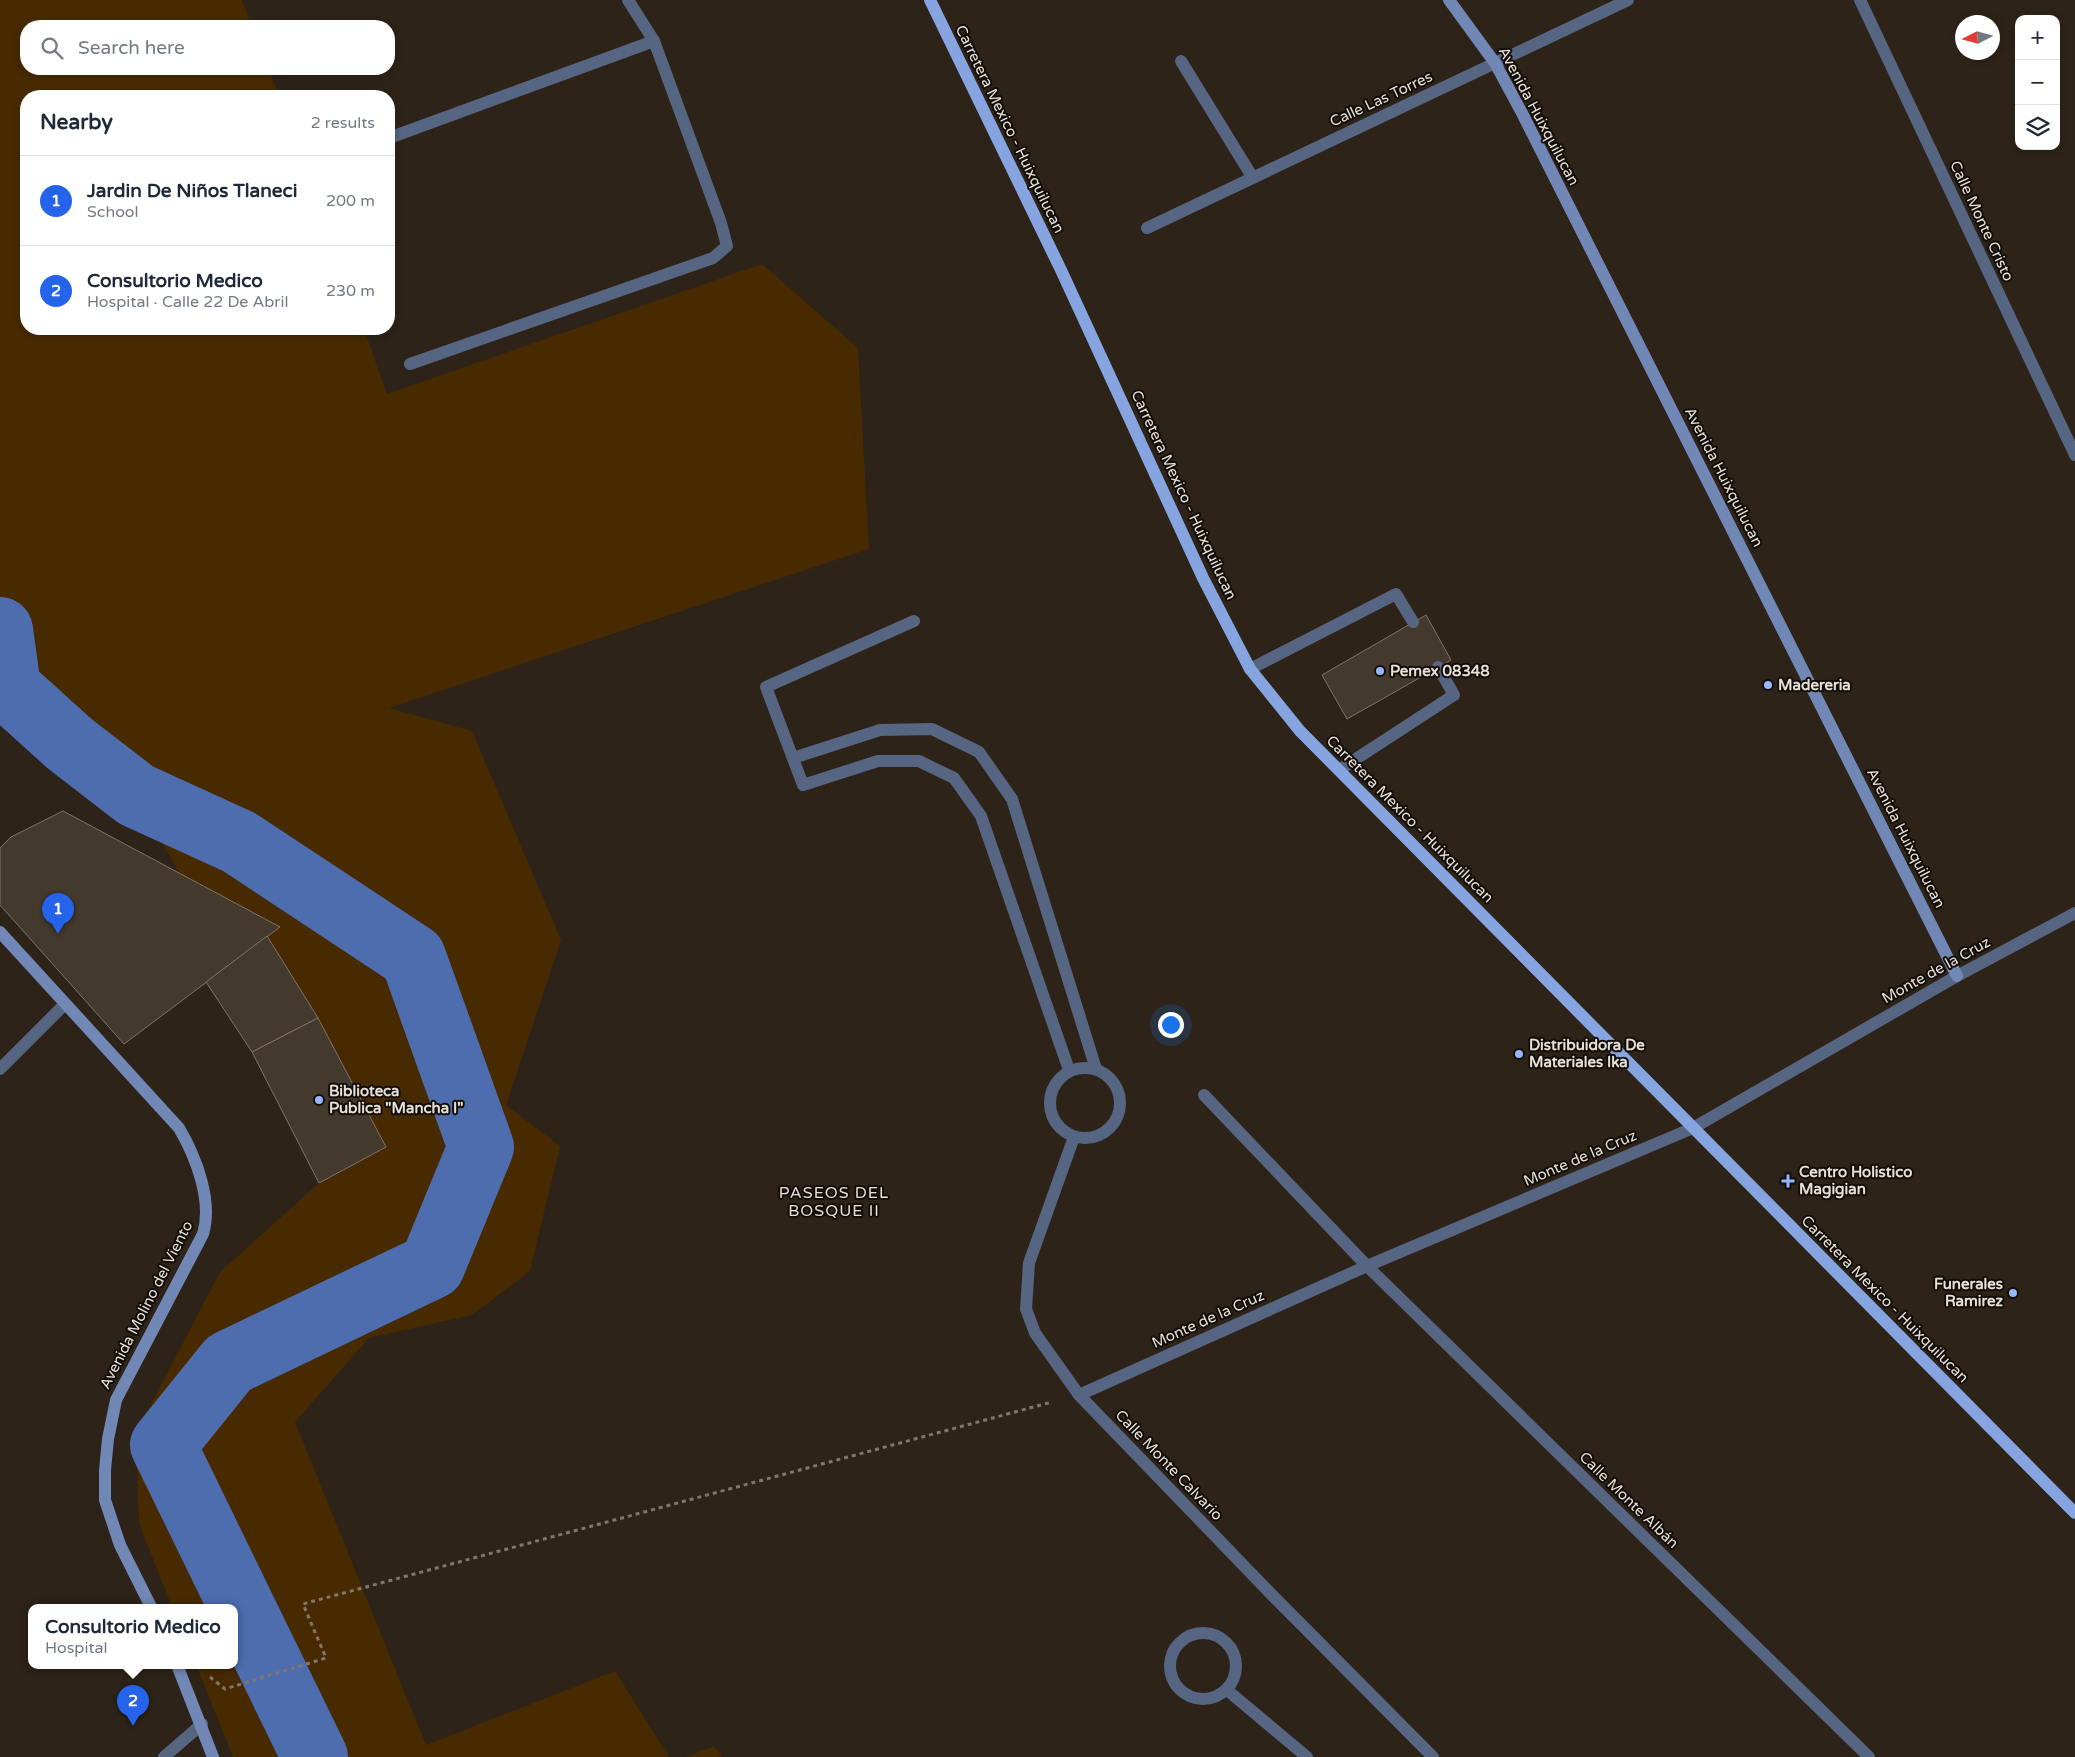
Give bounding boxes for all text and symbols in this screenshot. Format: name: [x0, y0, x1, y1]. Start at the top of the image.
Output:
north arrow: [1955, 15, 2000, 60]
map controls: [2015, 15, 2060, 150]
button: +: [2015, 15, 2060, 60]
search box: [20, 20, 395, 75]
street label: Carretera Mexico - Huixquilucan: [952, 22, 1068, 236]
icon: search: [38, 34, 66, 62]
text: Search here: [78, 37, 185, 59]
street label: Avenida Huixquilucan: [1495, 44, 1583, 188]
button: −: [2015, 60, 2060, 105]
street label: Calle Las Torres: [1327, 67, 1435, 131]
button: layers: [2015, 105, 2060, 150]
text: Nearby: [40, 110, 113, 135]
text: 2 results: [311, 113, 375, 133]
street label: Calle Monte Cristo: [1946, 158, 2018, 284]
text: Jardin De Niños Tlaneci: [87, 180, 297, 202]
text: 1: [51, 191, 61, 211]
text: 200 m: [326, 191, 375, 211]
text: School: [87, 202, 139, 222]
text: Consultorio Medico: [87, 270, 263, 292]
text: 2: [51, 281, 61, 301]
text: 230 m: [326, 281, 375, 301]
text: Hospital · Calle 22 De Abril: [87, 292, 288, 312]
street label: Carretera Mexico - Huixquilucan: [1127, 387, 1241, 603]
street label: Avenida Huixquilucan: [1681, 404, 1767, 550]
place label: Pemex 08348: [1390, 662, 1490, 680]
marker: Pemex 08348: [1374, 665, 1386, 677]
place label: Madereria: [1778, 676, 1851, 694]
marker: Madereria: [1762, 679, 1774, 691]
street label: Carretera Mexico - Huixquilucan: [1323, 732, 1497, 906]
street label: Avenida Huixquilucan: [1863, 765, 1949, 911]
pin: 1: [42, 893, 74, 934]
street label: Monte de la Cruz: [1879, 933, 1993, 1007]
your location: [1158, 1012, 1184, 1038]
place label: Distribuidora De Materiales Ika: [1529, 1036, 1645, 1071]
marker: Distribuidora De Materiales Ika: [1513, 1048, 1525, 1060]
place label: Biblioteca Publica "Mancha I": [329, 1082, 464, 1117]
marker: Biblioteca Publica "Mancha I": [313, 1094, 325, 1106]
street label: Monte de la Cruz: [1521, 1126, 1639, 1190]
place label: Centro Holistico Magigian: [1799, 1163, 1912, 1199]
marker: Centro Holistico Magigian: [1781, 1174, 1795, 1188]
district label: PASEOS DEL BOSQUE II: [779, 1183, 889, 1221]
street label: Carretera Mexico - Huixquilucan: [1798, 1212, 1972, 1386]
street label: Avenida Molino del Viento: [96, 1218, 196, 1392]
place label: Funerales Ramirez: [1934, 1275, 2004, 1310]
street label: Monte de la Cruz: [1149, 1286, 1267, 1352]
marker: Funerales Ramirez: [2007, 1287, 2019, 1299]
street label: Calle Monte Calvario: [1112, 1406, 1226, 1524]
street label: Calle Monte Albán: [1576, 1448, 1682, 1552]
popup: [28, 1604, 238, 1669]
text: Consultorio Medico: [45, 1616, 221, 1638]
text: Hospital: [45, 1638, 108, 1658]
pin: 2: [117, 1685, 149, 1726]

